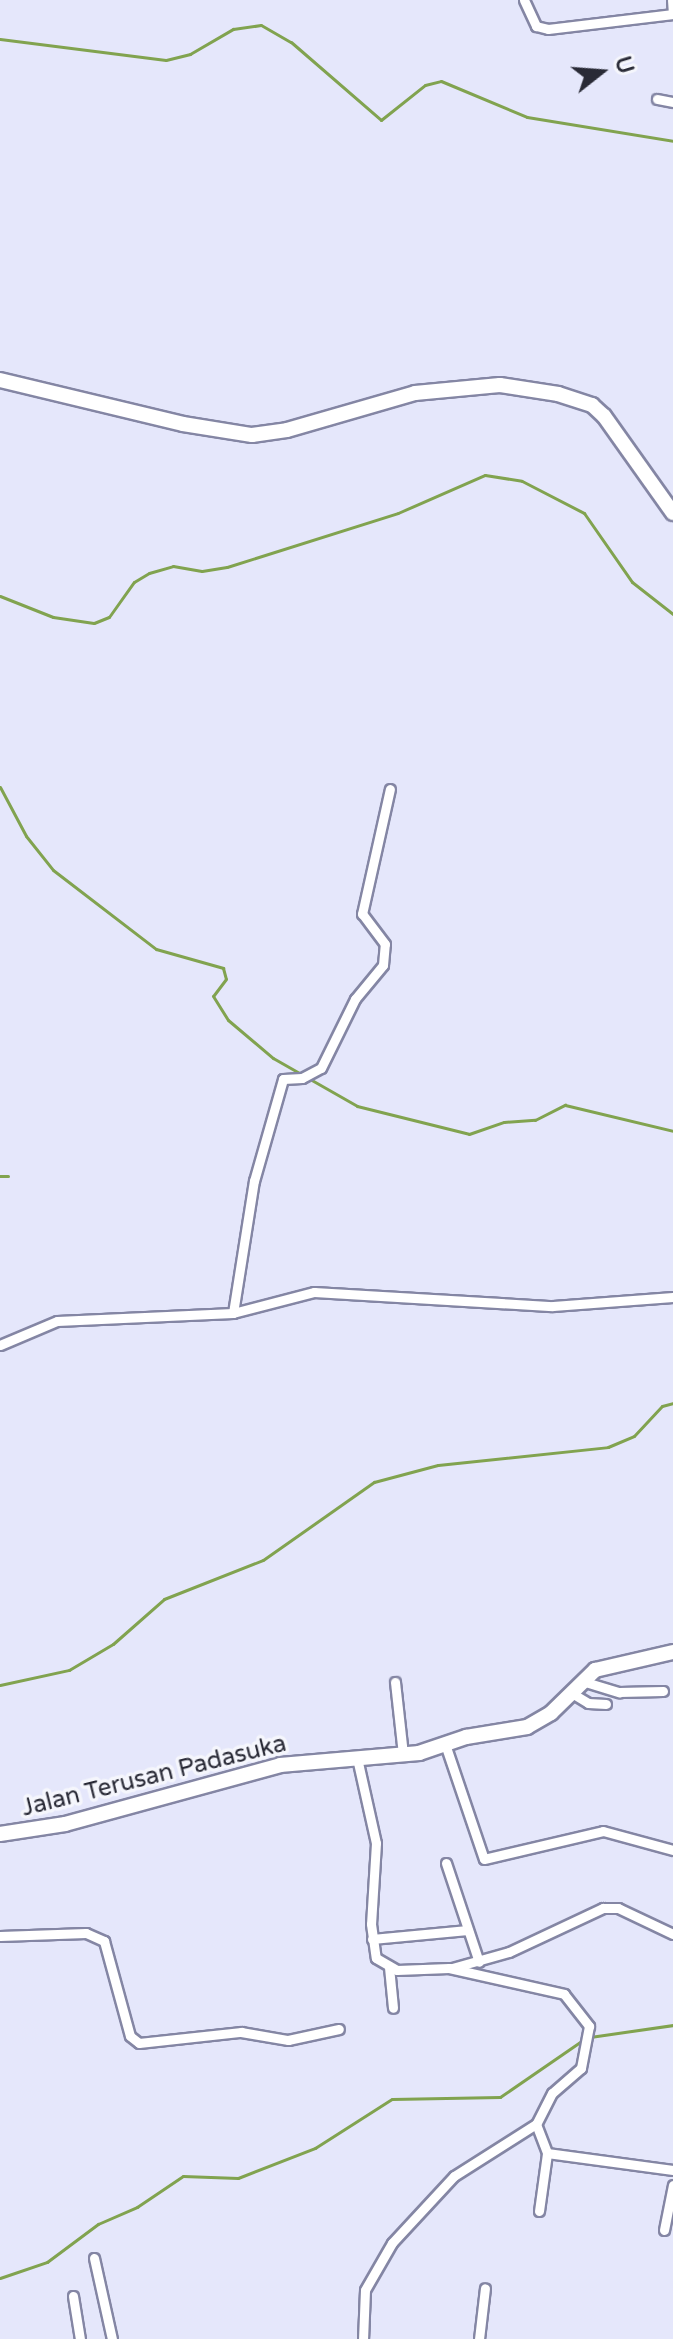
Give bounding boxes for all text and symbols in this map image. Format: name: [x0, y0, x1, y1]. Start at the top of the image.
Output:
north arrow: [561, 32, 641, 112]
text: U: [609, 53, 639, 77]
street label: Jalan Terusan Padasuka: [19, 1729, 289, 1823]

